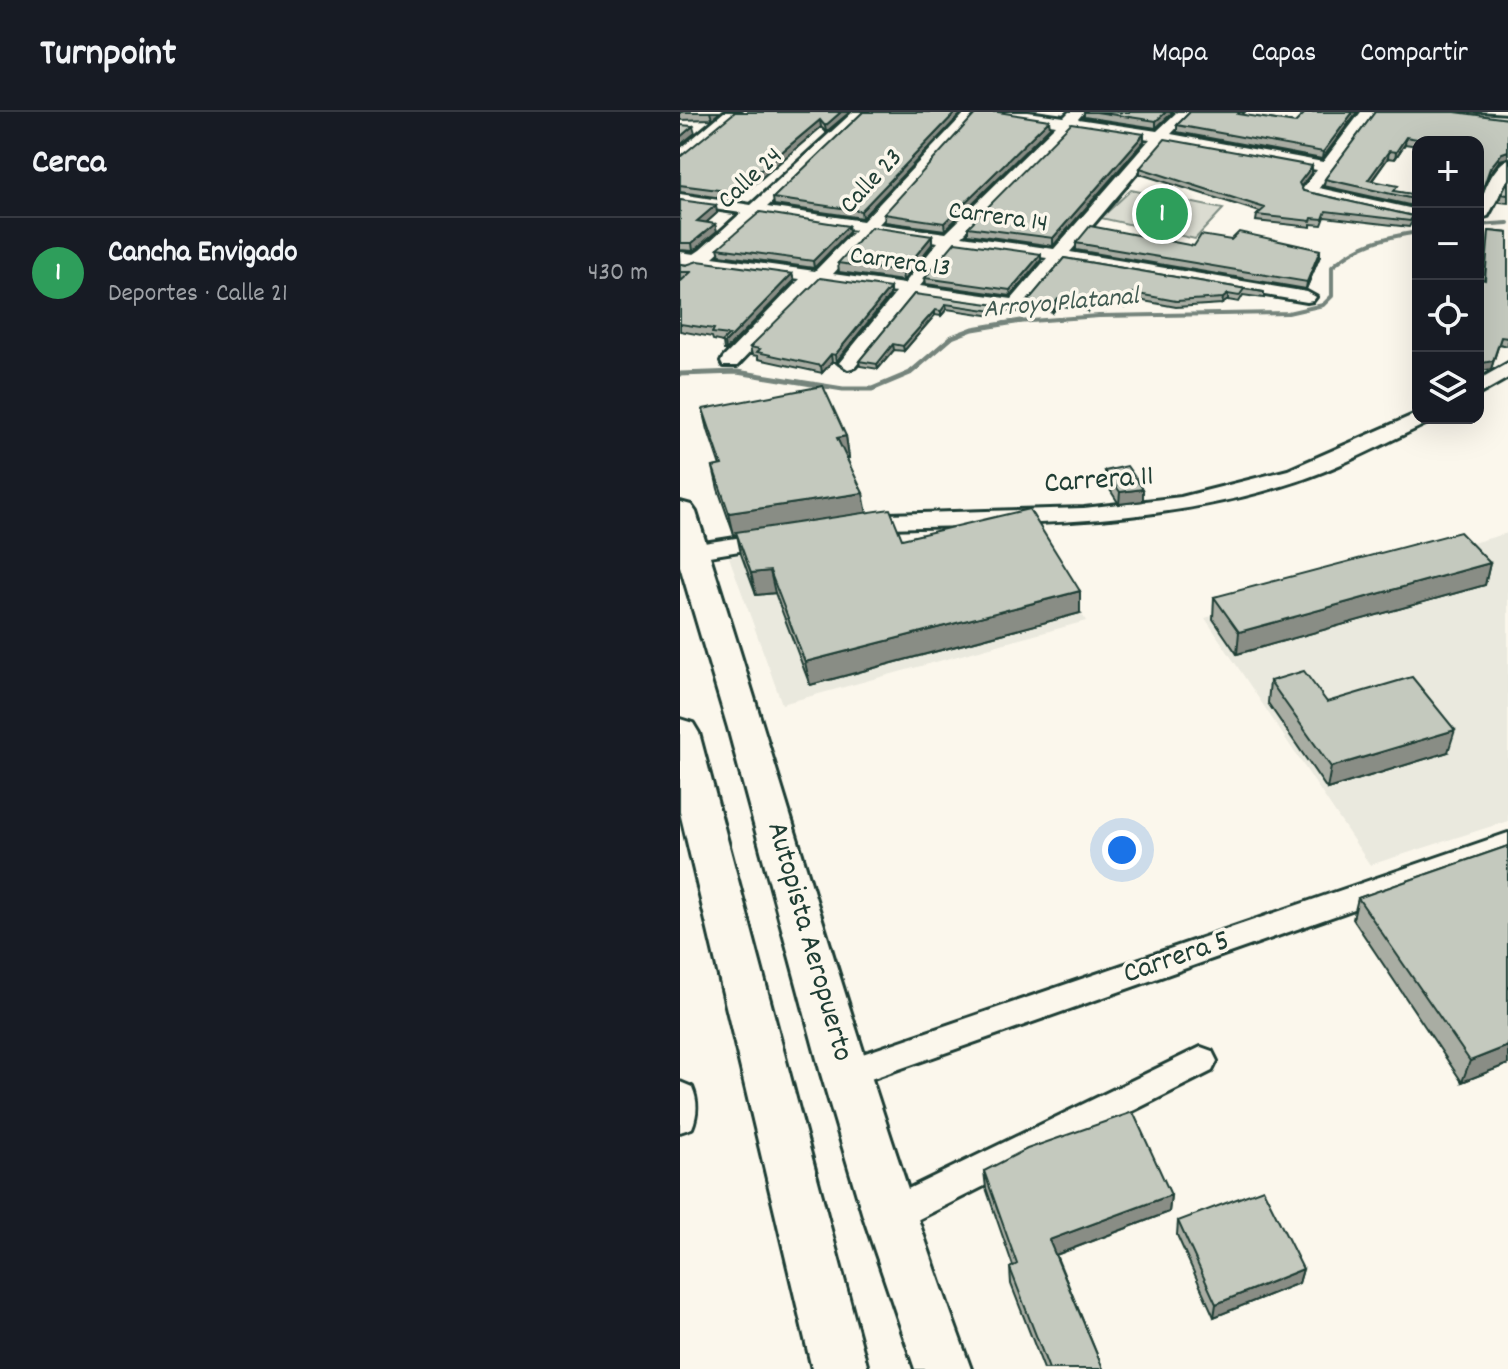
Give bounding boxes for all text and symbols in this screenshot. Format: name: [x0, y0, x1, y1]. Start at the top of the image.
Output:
text: Turnpoint: [40, 28, 176, 83]
text: Mapa: [1152, 35, 1207, 75]
text: Capas: [1251, 35, 1316, 75]
text: Compartir: [1360, 35, 1468, 75]
map controls: [1412, 136, 1484, 424]
button: +: [1412, 136, 1484, 208]
street label: Calle 24: [710, 139, 792, 219]
text: Cerca: [32, 140, 106, 189]
street label: Calle 23: [832, 141, 912, 223]
pin: 1: [1136, 184, 1188, 244]
street label: Carrera 14: [946, 193, 1050, 243]
button: −: [1412, 208, 1484, 280]
text: Cancha Envigado: [108, 233, 298, 276]
street label: Carrera 13: [848, 238, 952, 288]
text: 1: [55, 255, 61, 292]
text: 430 m: [588, 255, 648, 292]
text: Deportes · Calle 21: [108, 276, 288, 313]
water label: Arroyo Platanal: [982, 279, 1142, 329]
button: locate: [1412, 280, 1484, 352]
button: layers: [1412, 352, 1484, 424]
street label: Carrera 11: [1043, 457, 1155, 507]
street label: Autopista Aeropuerto: [753, 817, 863, 1067]
your location: [1102, 830, 1142, 870]
street label: Carrera 5: [1118, 921, 1236, 997]

